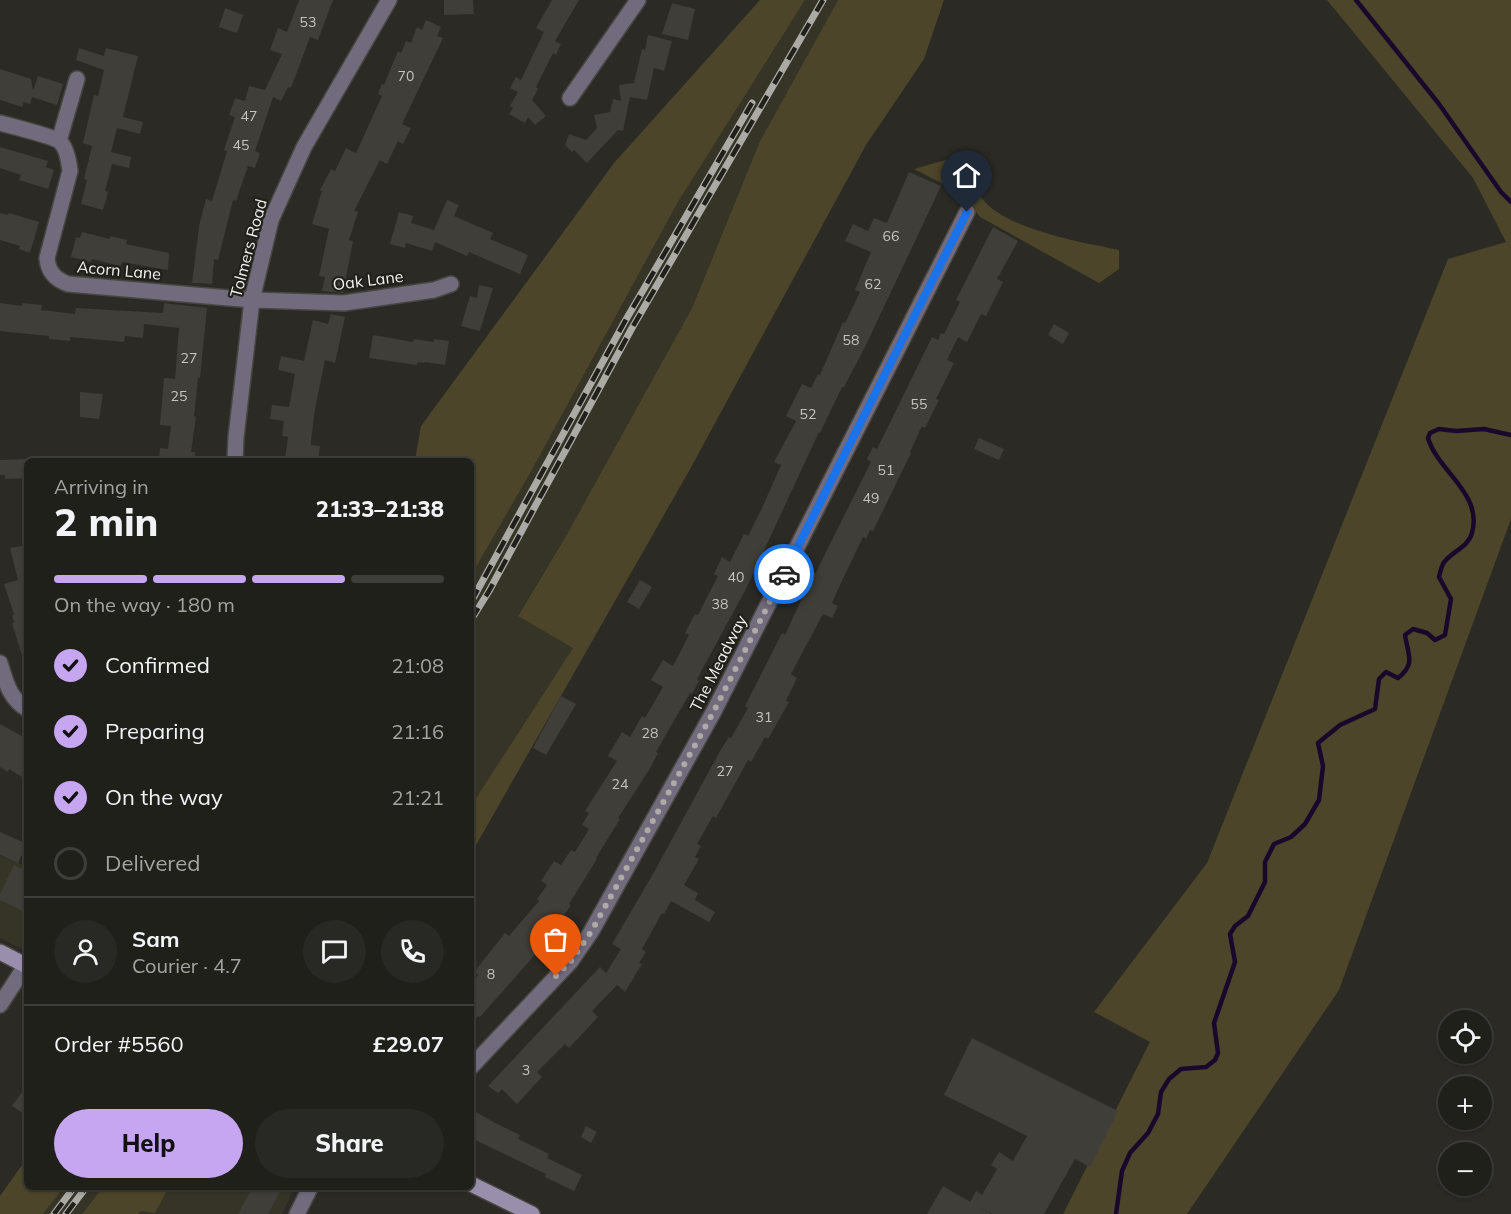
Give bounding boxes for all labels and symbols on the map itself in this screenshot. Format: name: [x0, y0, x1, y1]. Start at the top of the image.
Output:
house number: 53: [300, 13, 316, 31]
house number: 70: [398, 67, 414, 85]
house number: 47: [241, 107, 257, 125]
house number: 45: [233, 136, 249, 154]
pin: [941, 150, 992, 212]
street label: Tolmers Road: [225, 197, 271, 299]
house number: 66: [883, 227, 899, 245]
street label: Acorn Lane: [76, 256, 162, 284]
street label: Oak Lane: [332, 266, 404, 294]
house number: 62: [865, 275, 881, 293]
house number: 58: [843, 331, 859, 349]
house number: 27: [181, 349, 197, 367]
house number: 25: [171, 387, 187, 405]
house number: 55: [911, 395, 927, 413]
house number: 52: [800, 405, 816, 423]
house number: 51: [878, 461, 894, 479]
house number: 49: [863, 489, 879, 507]
courier: [754, 544, 814, 604]
house number: 40: [728, 568, 744, 586]
house number: 38: [712, 595, 728, 613]
street label: The Meadway: [685, 611, 751, 714]
house number: 31: [756, 708, 772, 726]
house number: 28: [642, 724, 658, 742]
house number: 27: [717, 762, 733, 780]
house number: 24: [612, 775, 629, 793]
pin: [530, 914, 581, 976]
house number: 8: [487, 965, 495, 983]
house number: 3: [522, 1061, 530, 1079]

